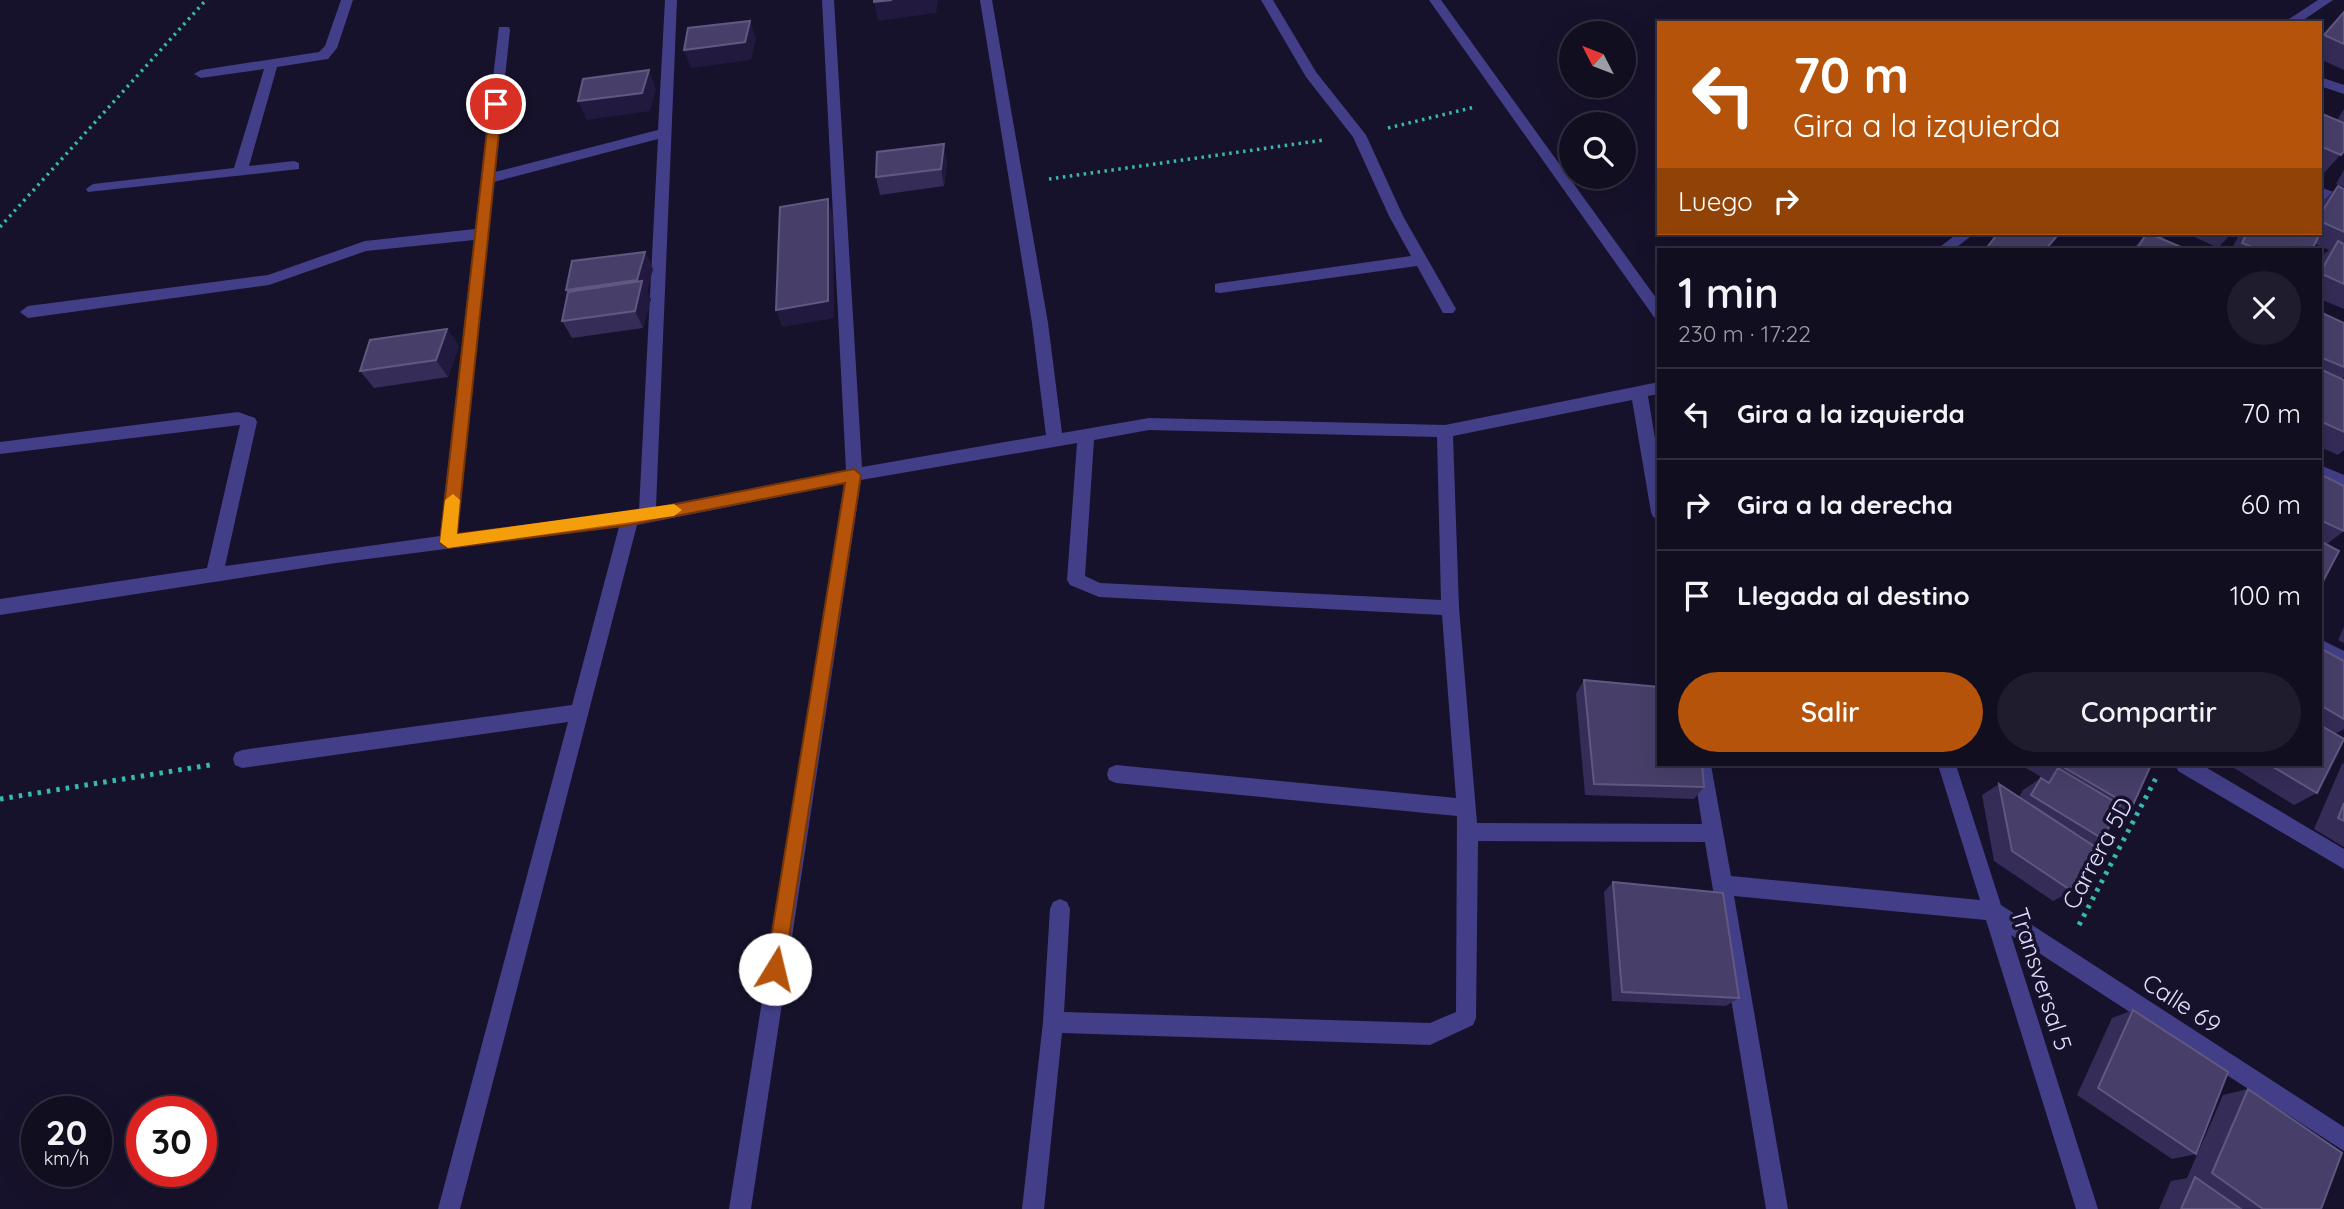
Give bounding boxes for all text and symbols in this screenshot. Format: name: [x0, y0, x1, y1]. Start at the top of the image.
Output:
north arrow: [1559, 21, 1636, 98]
map controls: [1559, 21, 1636, 189]
text: 70 m: [1793, 44, 1909, 105]
icon: left: [1678, 49, 1769, 140]
pin: [466, 74, 526, 134]
icon: arrive: [477, 85, 515, 123]
text: Gira a la izquierda: [1793, 105, 2061, 145]
button: search: [1559, 112, 1636, 189]
icon: right: [1767, 182, 1805, 220]
text: Luego: [1678, 185, 1753, 218]
text: 1 min: [1678, 266, 1779, 319]
button: close: [2227, 271, 2301, 345]
text: 230 m · 17:22: [1678, 319, 1811, 348]
icon: left: [1678, 395, 1716, 433]
text: Gira a la izquierda: [1737, 397, 1965, 430]
text: 70 m: [2241, 397, 2301, 430]
icon: right: [1678, 486, 1716, 524]
text: Gira a la derecha: [1737, 488, 1953, 521]
text: 60 m: [2241, 488, 2301, 521]
icon: arrive: [1678, 577, 1716, 615]
text: Llegada al destino: [1737, 579, 1970, 612]
text: 100 m: [2230, 579, 2301, 612]
button: Salir: [1678, 672, 1983, 752]
button: Compartir: [1997, 672, 2301, 752]
street label: Carrera 5D: [2055, 792, 2139, 914]
street label: Transversal 5: [2005, 904, 2079, 1054]
position arrow: [738, 932, 812, 1006]
street label: Calle 69: [2137, 967, 2227, 1039]
speed limit sign: 30: [126, 1096, 217, 1187]
text: 20: [46, 1110, 87, 1154]
text: km/h: [44, 1147, 89, 1170]

